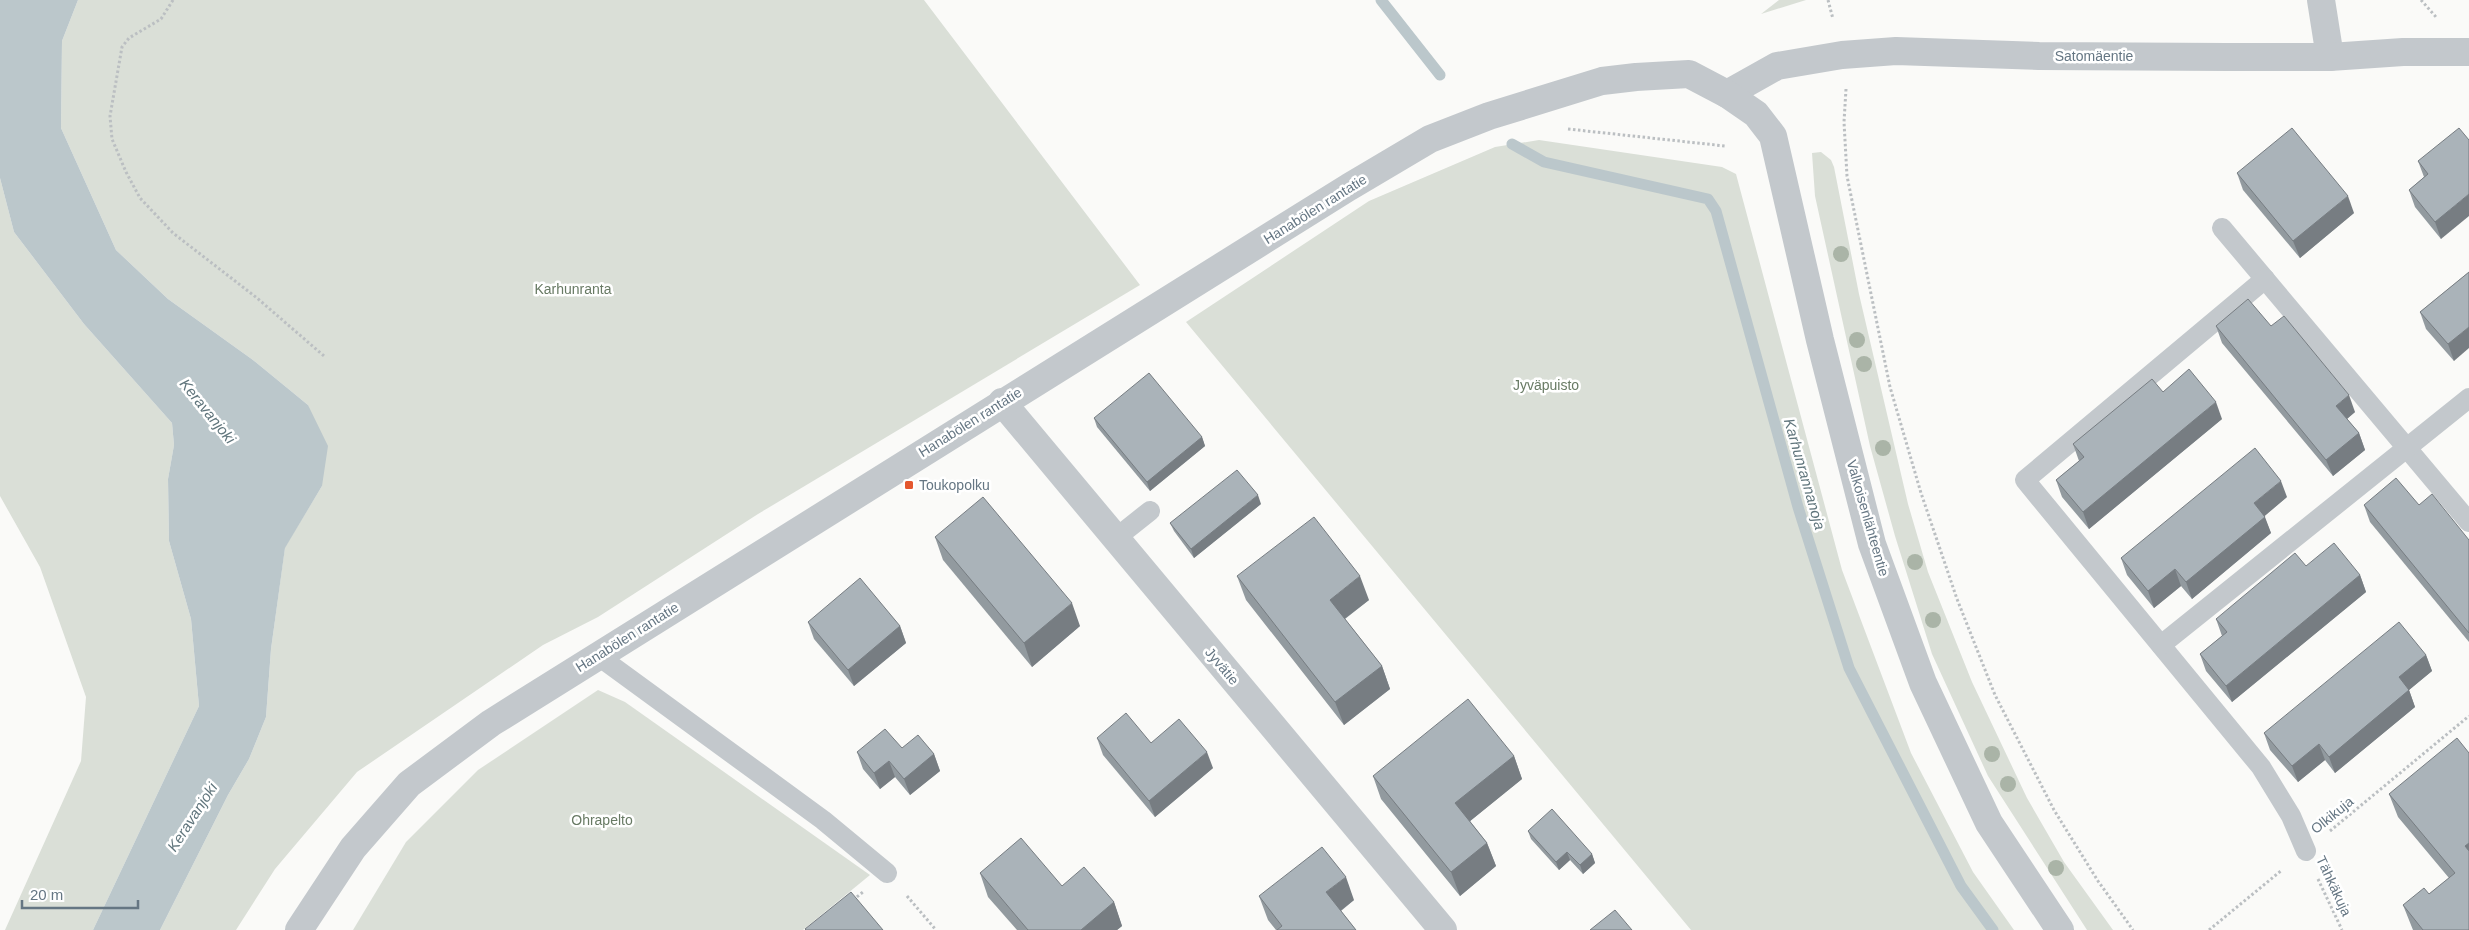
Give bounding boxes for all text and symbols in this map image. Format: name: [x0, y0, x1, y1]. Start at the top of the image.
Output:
street label: Satomäentie: [2055, 48, 2134, 64]
street label: Hanabölen rantatie: [1261, 171, 1370, 247]
park label: Karhunranta: [534, 281, 612, 297]
water label: Keravanjoki: [177, 375, 240, 447]
park label: Jyväpuisto: [1513, 377, 1579, 393]
street label: Hanabölen rantatie: [916, 384, 1025, 460]
water label: Karhunrannanoja: [1781, 416, 1829, 532]
street label: Valkoisenlähteentie: [1844, 458, 1892, 578]
place label: Toukopolku: [919, 477, 990, 493]
marker: Toukopolku: [903, 479, 915, 491]
street label: Hanabölen rantatie: [573, 599, 682, 675]
street label: Jyvätie: [1202, 644, 1242, 688]
water label: Keravanjoki: [164, 779, 221, 855]
street label: Olkikuja: [2308, 793, 2357, 837]
park label: Ohrapelto: [571, 812, 633, 828]
street label: Tähkäkuja: [2313, 853, 2355, 919]
scale bar: [22, 878, 139, 910]
text: 20 m: [30, 886, 63, 903]

